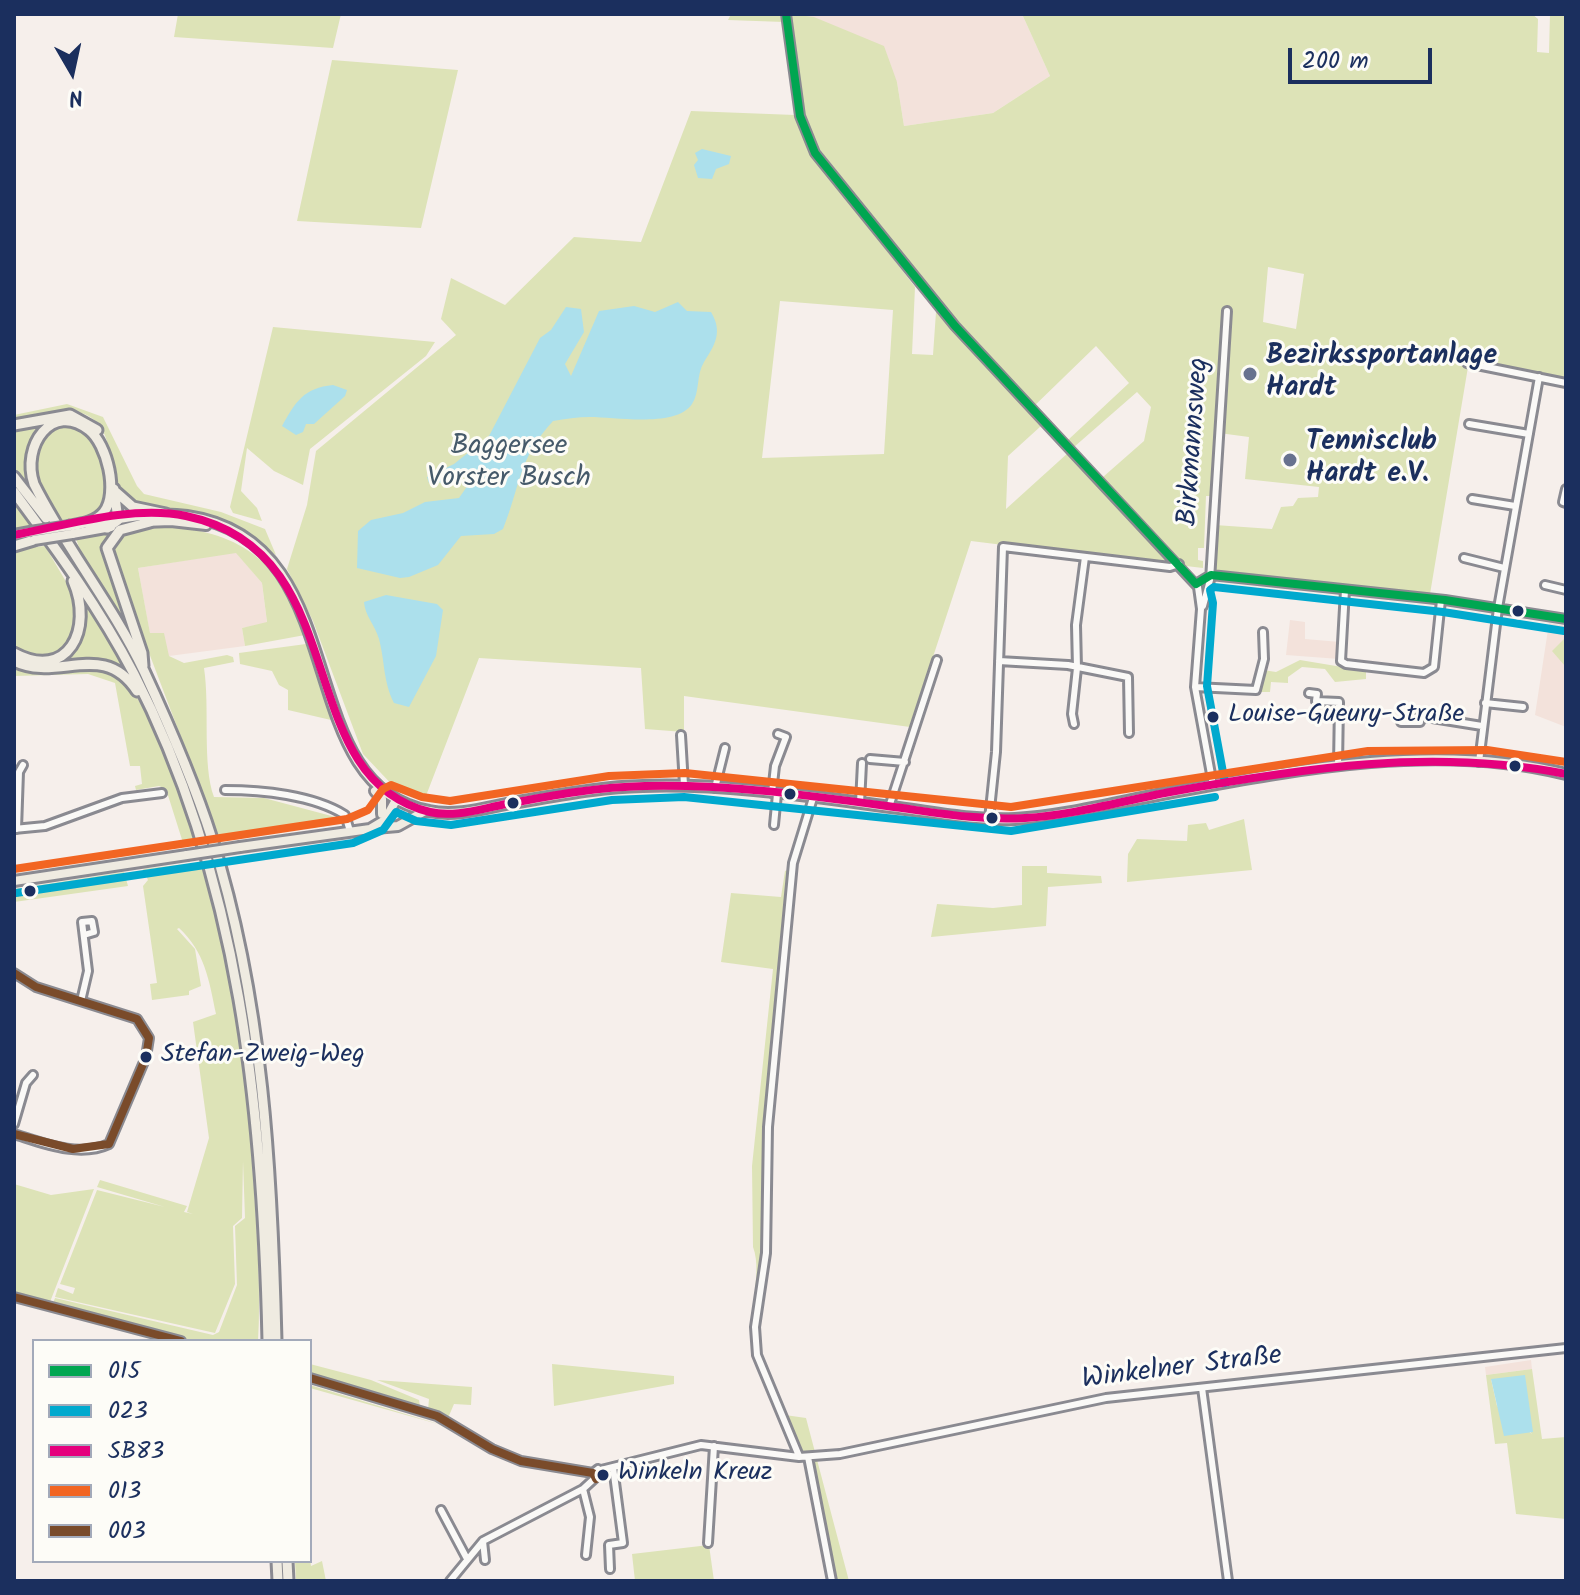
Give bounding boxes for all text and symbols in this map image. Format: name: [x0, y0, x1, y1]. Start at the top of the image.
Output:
north arrow: [32, 32, 112, 112]
scale bar: [1292, 32, 1436, 82]
text: 200 m: [1302, 42, 1369, 81]
text: N: [66, 78, 85, 115]
place label: Bezirkssportanlage Hardt: [1266, 341, 1497, 407]
street label: Birkmannsweg: [1173, 357, 1219, 527]
marker: Bezirkssportanlage Hardt: [1241, 365, 1259, 383]
place label: Tennisclub Hardt e.V.: [1306, 427, 1437, 493]
park label: Baggersee Vorster Busch: [427, 431, 591, 497]
marker: Tennisclub Hardt e.V.: [1281, 451, 1299, 469]
unlabelled marker: [1510, 603, 1526, 619]
place label: Louise-Gueury-Straße: [1228, 701, 1464, 733]
marker: Louise-Gueury-Straße: [1205, 709, 1221, 725]
unlabelled marker: [1507, 758, 1523, 774]
unlabelled marker: [782, 786, 798, 802]
unlabelled marker: [505, 795, 521, 811]
unlabelled marker: [984, 810, 1000, 826]
unlabelled marker: [22, 883, 38, 899]
place label: Stefan-Zweig-Weg: [161, 1041, 365, 1073]
marker: Stefan-Zweig-Weg: [138, 1049, 154, 1065]
legend: [32, 1339, 312, 1563]
street label: Winkelner Straße: [1080, 1341, 1284, 1399]
text: 015: [108, 1352, 140, 1391]
text: 023: [108, 1392, 148, 1431]
text: SB83: [108, 1432, 164, 1471]
place label: Winkeln Kreuz: [618, 1459, 773, 1491]
marker: Winkeln Kreuz: [595, 1467, 611, 1483]
text: 013: [108, 1472, 141, 1511]
text: 003: [108, 1512, 146, 1551]

